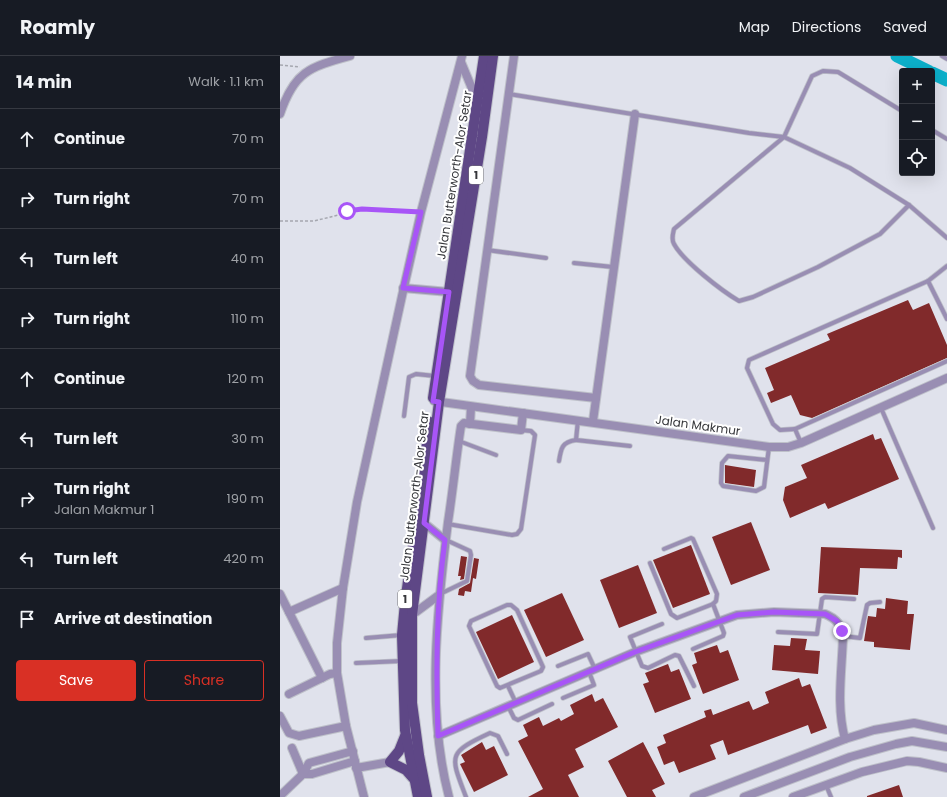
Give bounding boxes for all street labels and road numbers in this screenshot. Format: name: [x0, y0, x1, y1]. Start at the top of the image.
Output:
street label: Jalan Butterworth-Alor Setar: [432, 89, 476, 261]
road number: 1: [469, 166, 483, 184]
street label: Jalan Butterworth-Alor Setar: [395, 410, 433, 582]
street label: Jalan Makmur: [654, 411, 742, 439]
road number: 1: [398, 590, 412, 608]

